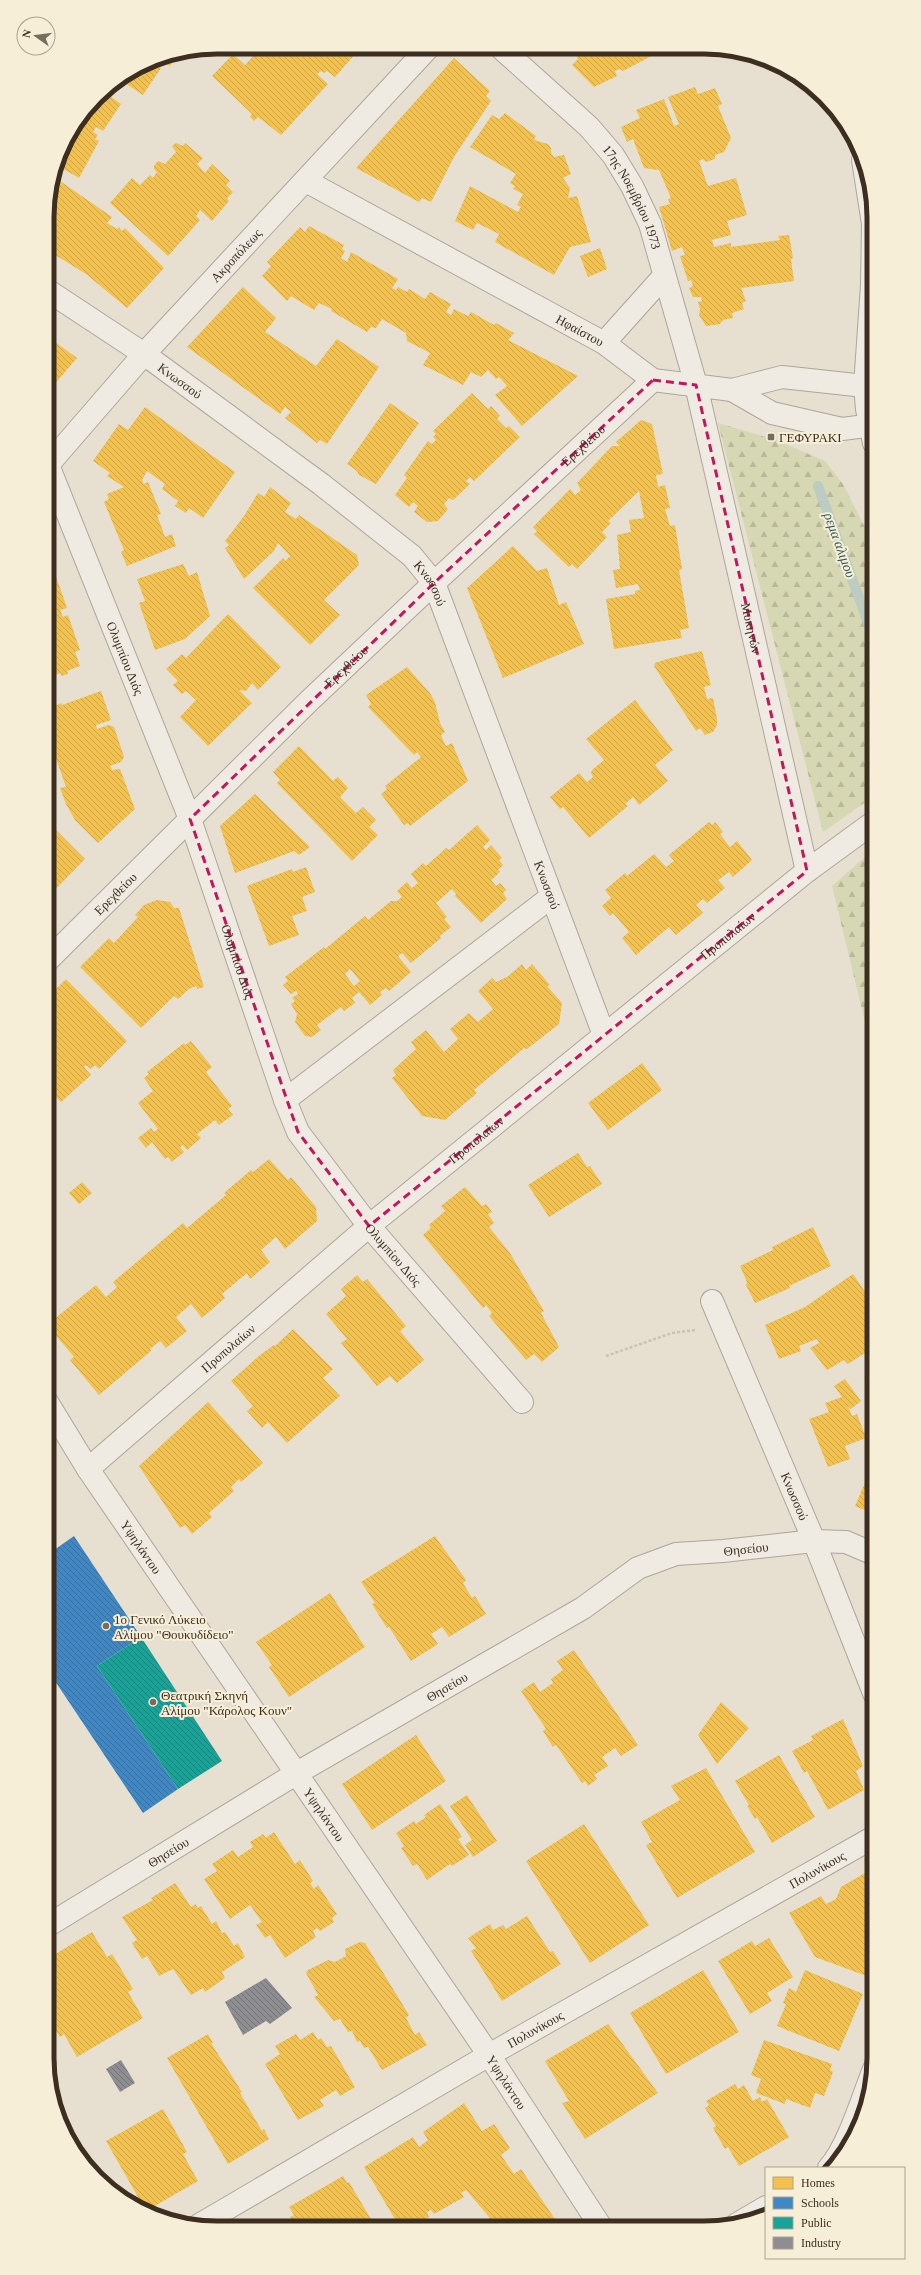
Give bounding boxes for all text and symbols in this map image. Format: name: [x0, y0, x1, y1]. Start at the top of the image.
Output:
north arrow: [16, 16, 56, 56]
text: N: [20, 28, 33, 39]
street label: 17ης Νοεμβρίου 1973: [599, 142, 664, 251]
street label: Ακροπόλεως: [208, 225, 265, 285]
street label: Ηφαίστου: [553, 311, 606, 350]
street label: Κνωσσού: [155, 360, 205, 402]
street label: Ερεχθείου: [558, 422, 608, 469]
place label: ΓΕΦΥΡΑΚΙ: [779, 430, 842, 445]
marker: ΓΕΦΥΡΑΚΙ: [766, 432, 776, 442]
water label: ρεμα αλιμου: [821, 510, 858, 580]
street label: Κνωσσού: [411, 558, 449, 608]
street label: Μυκηνών: [738, 601, 764, 655]
street label: Ολυμπίου Διός: [103, 619, 147, 698]
street label: Ερεχθείου: [322, 642, 371, 690]
street label: Κνωσσού: [531, 858, 563, 911]
street label: Ερεχθείου: [91, 869, 140, 918]
street label: Προπυλαίων: [697, 909, 758, 963]
street label: Ολυμπίου Διός: [218, 922, 258, 1002]
street label: Προπυλαίων: [446, 1113, 507, 1167]
street label: Ολυμπίου Διός: [362, 1220, 425, 1290]
street label: Προπυλαίων: [198, 1321, 258, 1376]
street label: Κνωσσού: [778, 1470, 811, 1523]
street label: Υψηλάντου: [117, 1518, 164, 1577]
street label: Θησείου: [723, 1539, 769, 1559]
place label: 1ο Γενικό Λύκειο Αλίμου "Θουκυδίδειο": [114, 1612, 233, 1642]
marker: 1ο Γενικό Λύκειο Αλίμου "Θουκυδίδειο": [101, 1621, 111, 1631]
street label: Θησείου: [424, 1669, 470, 1705]
place label: Θεατρική Σκηνή Αλίμου "Κάρολος Κουν": [161, 1688, 292, 1718]
marker: Θεατρική Σκηνή Αλίμου "Κάρολος Κουν": [148, 1697, 158, 1707]
street label: Υψηλάντου: [300, 1785, 347, 1844]
street label: Θησείου: [145, 1834, 192, 1870]
street label: Πολυνίκους: [786, 1847, 849, 1892]
street label: Πολυνίκους: [504, 2007, 567, 2051]
street label: Υψηλάντου: [483, 2053, 529, 2112]
legend: [765, 2167, 905, 2259]
text: Homes: [801, 2176, 835, 2190]
text: Schools: [801, 2196, 839, 2210]
text: Public: [801, 2216, 832, 2230]
text: Industry: [801, 2236, 841, 2250]

